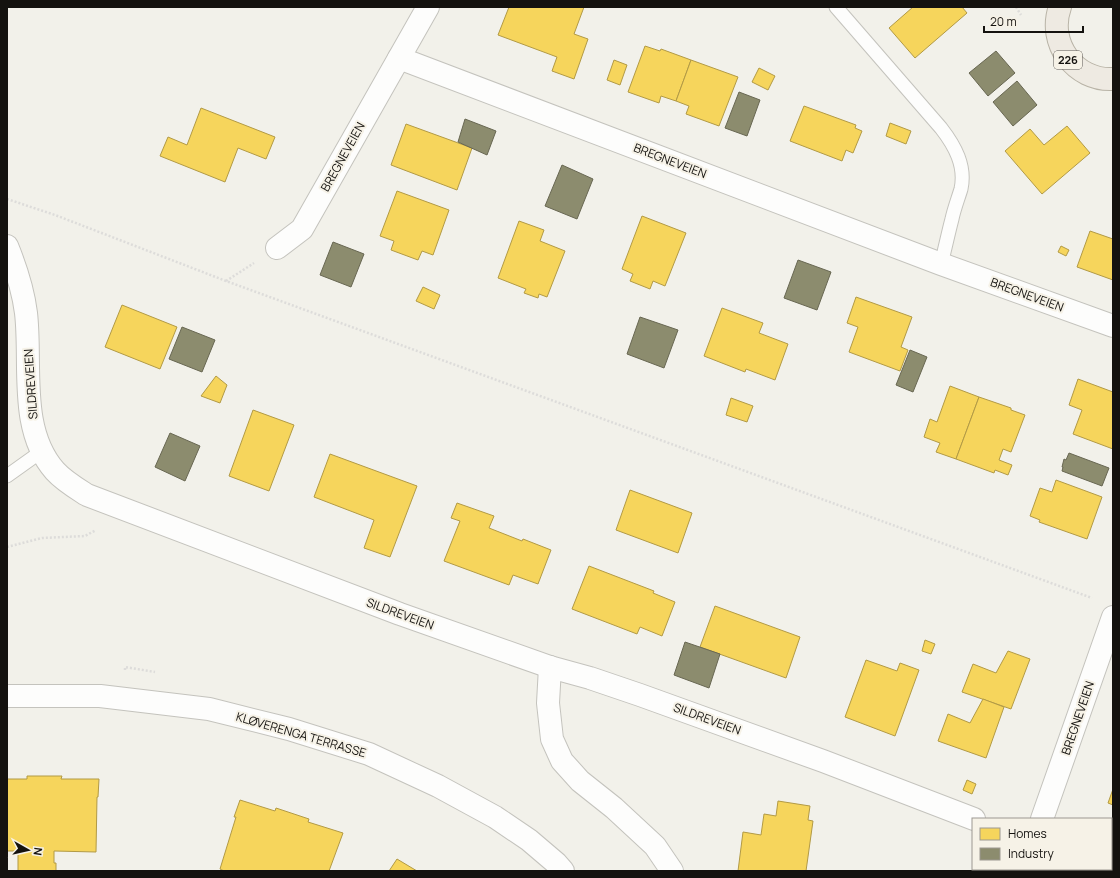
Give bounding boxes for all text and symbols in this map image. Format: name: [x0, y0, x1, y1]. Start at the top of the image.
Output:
scale bar: [984, 8, 1083, 34]
text: 20 m: [990, 13, 1017, 30]
road number: 226: [1054, 51, 1082, 69]
street label: BREGNEVEIEN: [316, 119, 369, 194]
street label: BREGNEVEIEN: [631, 139, 709, 182]
street label: BREGNEVEIEN: [988, 273, 1066, 316]
street label: SILDREVEIEN: [20, 348, 41, 420]
street label: SILDREVEIEN: [364, 593, 436, 634]
street label: BREGNEVEIEN: [1057, 679, 1098, 757]
street label: SILDREVEIEN: [671, 698, 743, 739]
street label: KLØVERENGA TERRASSE: [234, 708, 368, 761]
legend: [972, 818, 1112, 870]
text: Homes: [1008, 825, 1047, 842]
north arrow: [8, 830, 48, 870]
text: Industry: [1008, 845, 1054, 862]
text: N: [30, 847, 46, 857]

